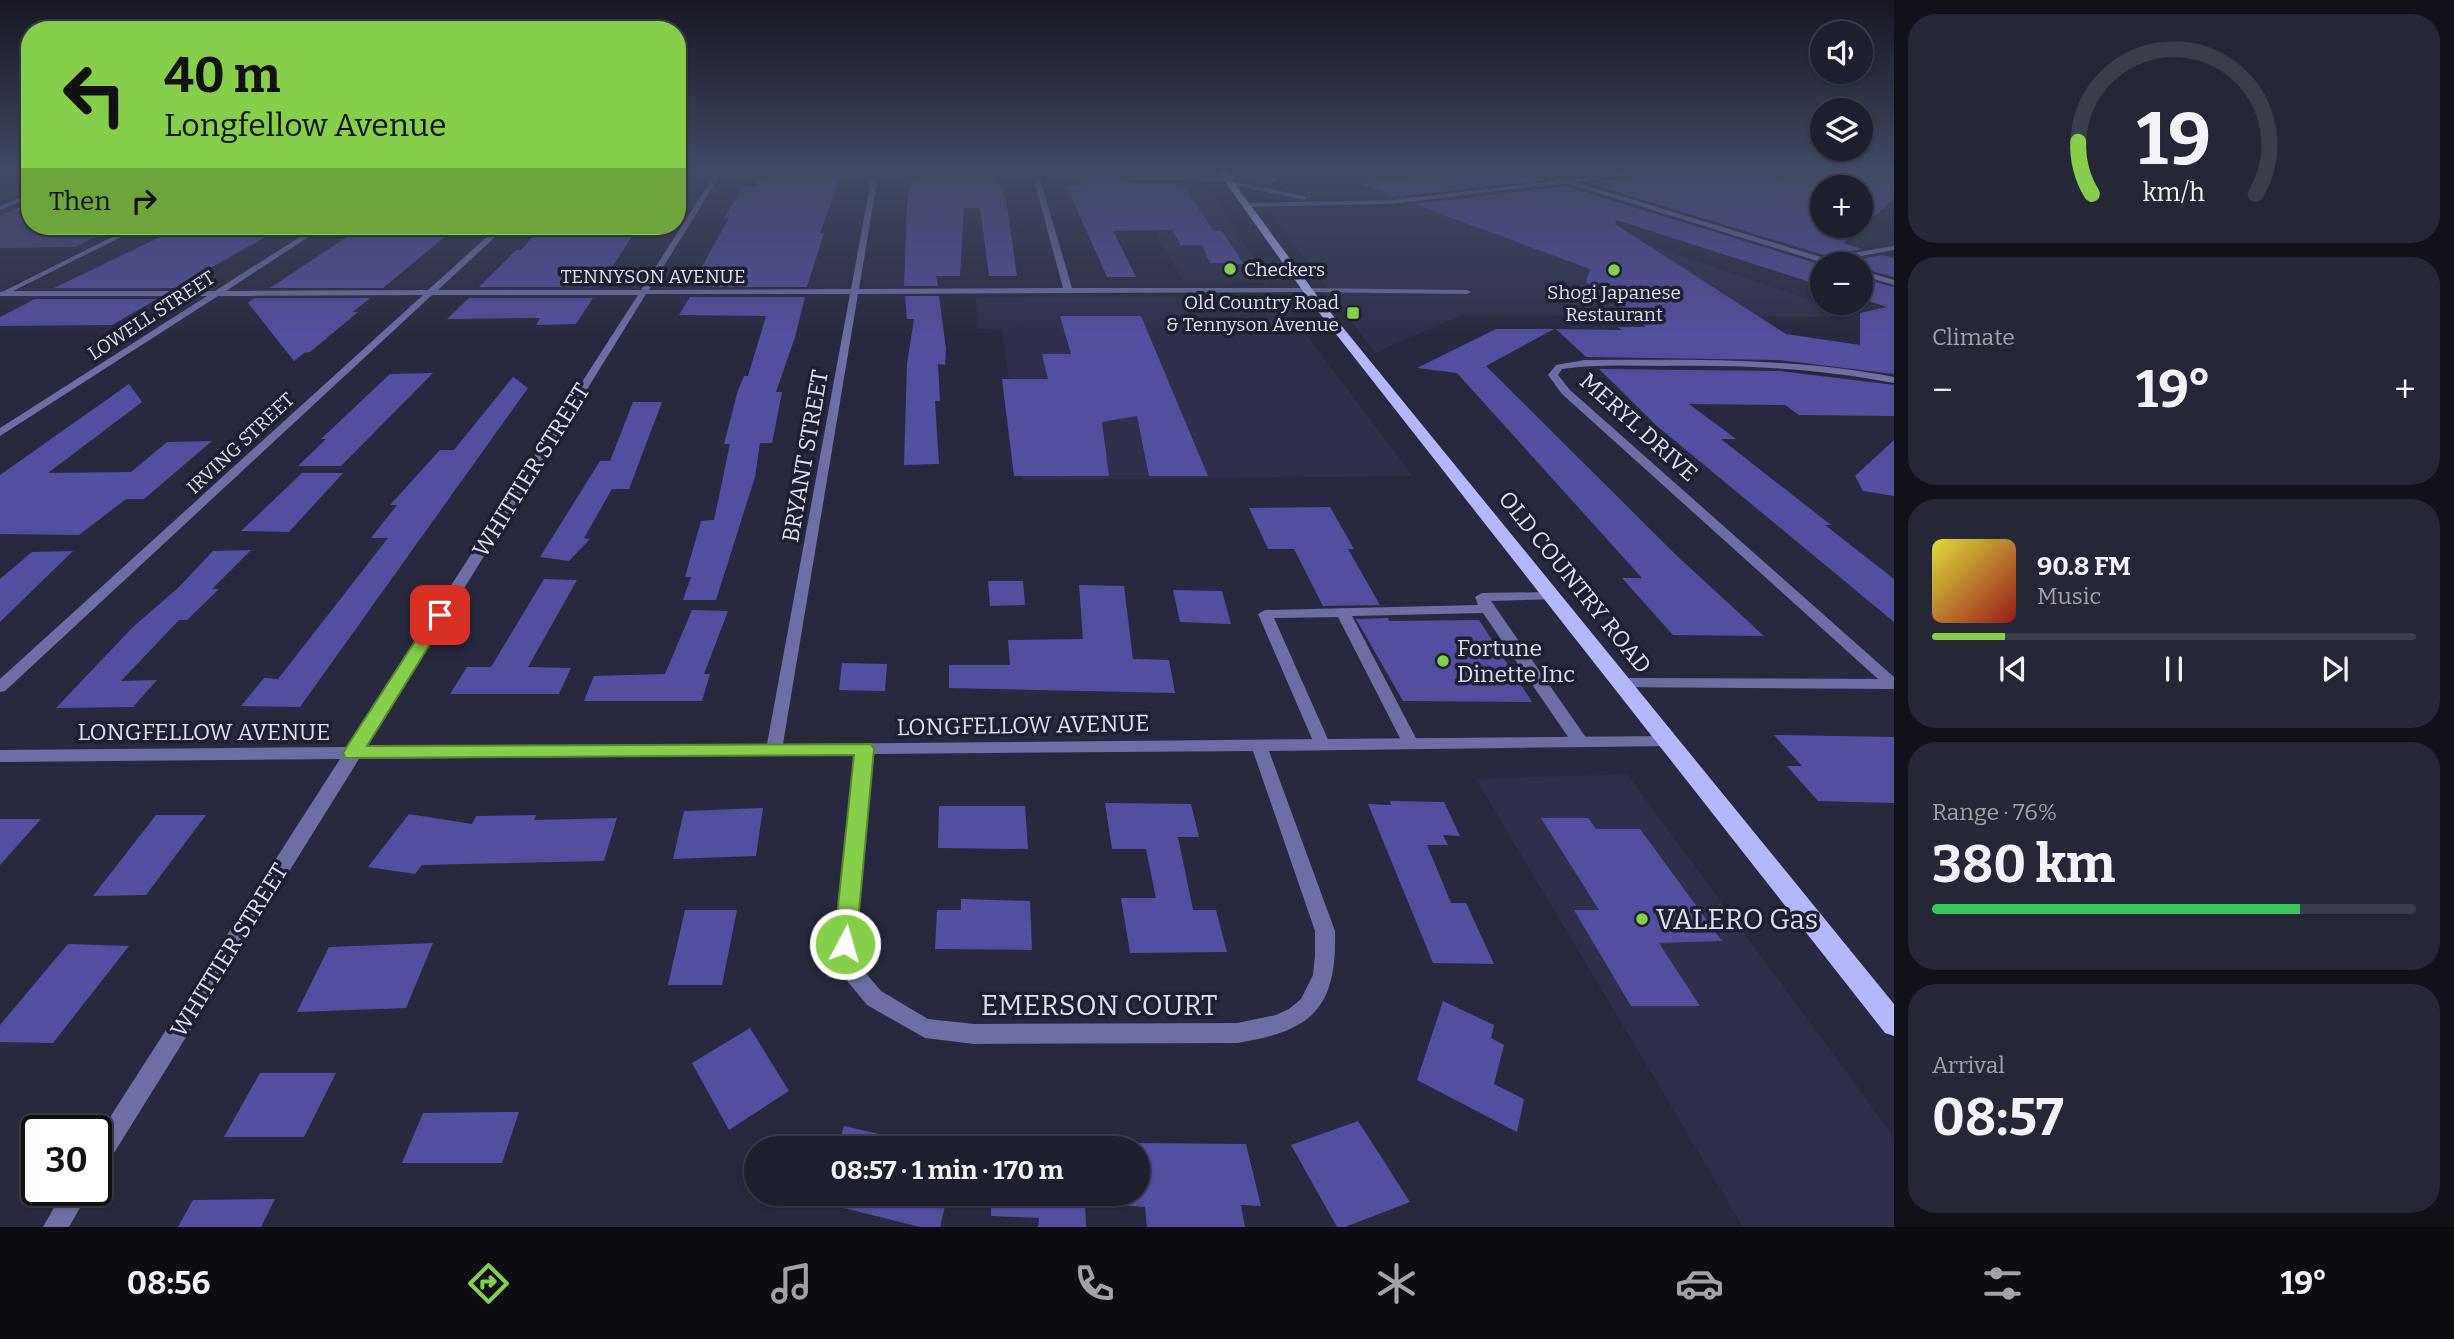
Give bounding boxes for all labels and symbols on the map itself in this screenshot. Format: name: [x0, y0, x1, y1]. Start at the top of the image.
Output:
place label: Checkers: [1244, 258, 1325, 281]
marker: Checkers: [1222, 261, 1238, 277]
marker: Shogi Japanese Restaurant: [1606, 262, 1622, 278]
street label: TENNYSON AVENUE: [561, 265, 745, 288]
street label: LOWELL STREET: [84, 266, 219, 365]
place label: Shogi Japanese Restaurant: [1547, 281, 1681, 326]
place label: Old Country Road & Tennyson Avenue: [1166, 291, 1339, 336]
marker: Old Country Road & Tennyson Avenue: [1345, 305, 1361, 321]
street label: MERYL DRIVE: [1574, 367, 1704, 487]
street label: BRYANT STREET: [776, 368, 834, 544]
street label: WHITTIER STREET: [466, 378, 596, 562]
street label: IRVING STREET: [182, 388, 299, 499]
street label: OLD COUNTRY ROAD: [1493, 485, 1657, 679]
pin: [410, 585, 470, 645]
place label: Fortune Dinette Inc: [1457, 634, 1575, 688]
marker: Fortune Dinette Inc: [1435, 653, 1451, 669]
street label: LONGFELLOW AVENUE: [896, 709, 1150, 741]
street label: LONGFELLOW AVENUE: [78, 718, 330, 746]
street label: WHITTIER STREET: [164, 858, 294, 1042]
place label: VALERO Gas: [1656, 903, 1818, 936]
position arrow: [808, 907, 882, 981]
marker: VALERO Gas: [1634, 911, 1650, 927]
street label: EMERSON COURT: [981, 989, 1217, 1022]
speed limit sign: 30: [21, 1115, 112, 1206]

